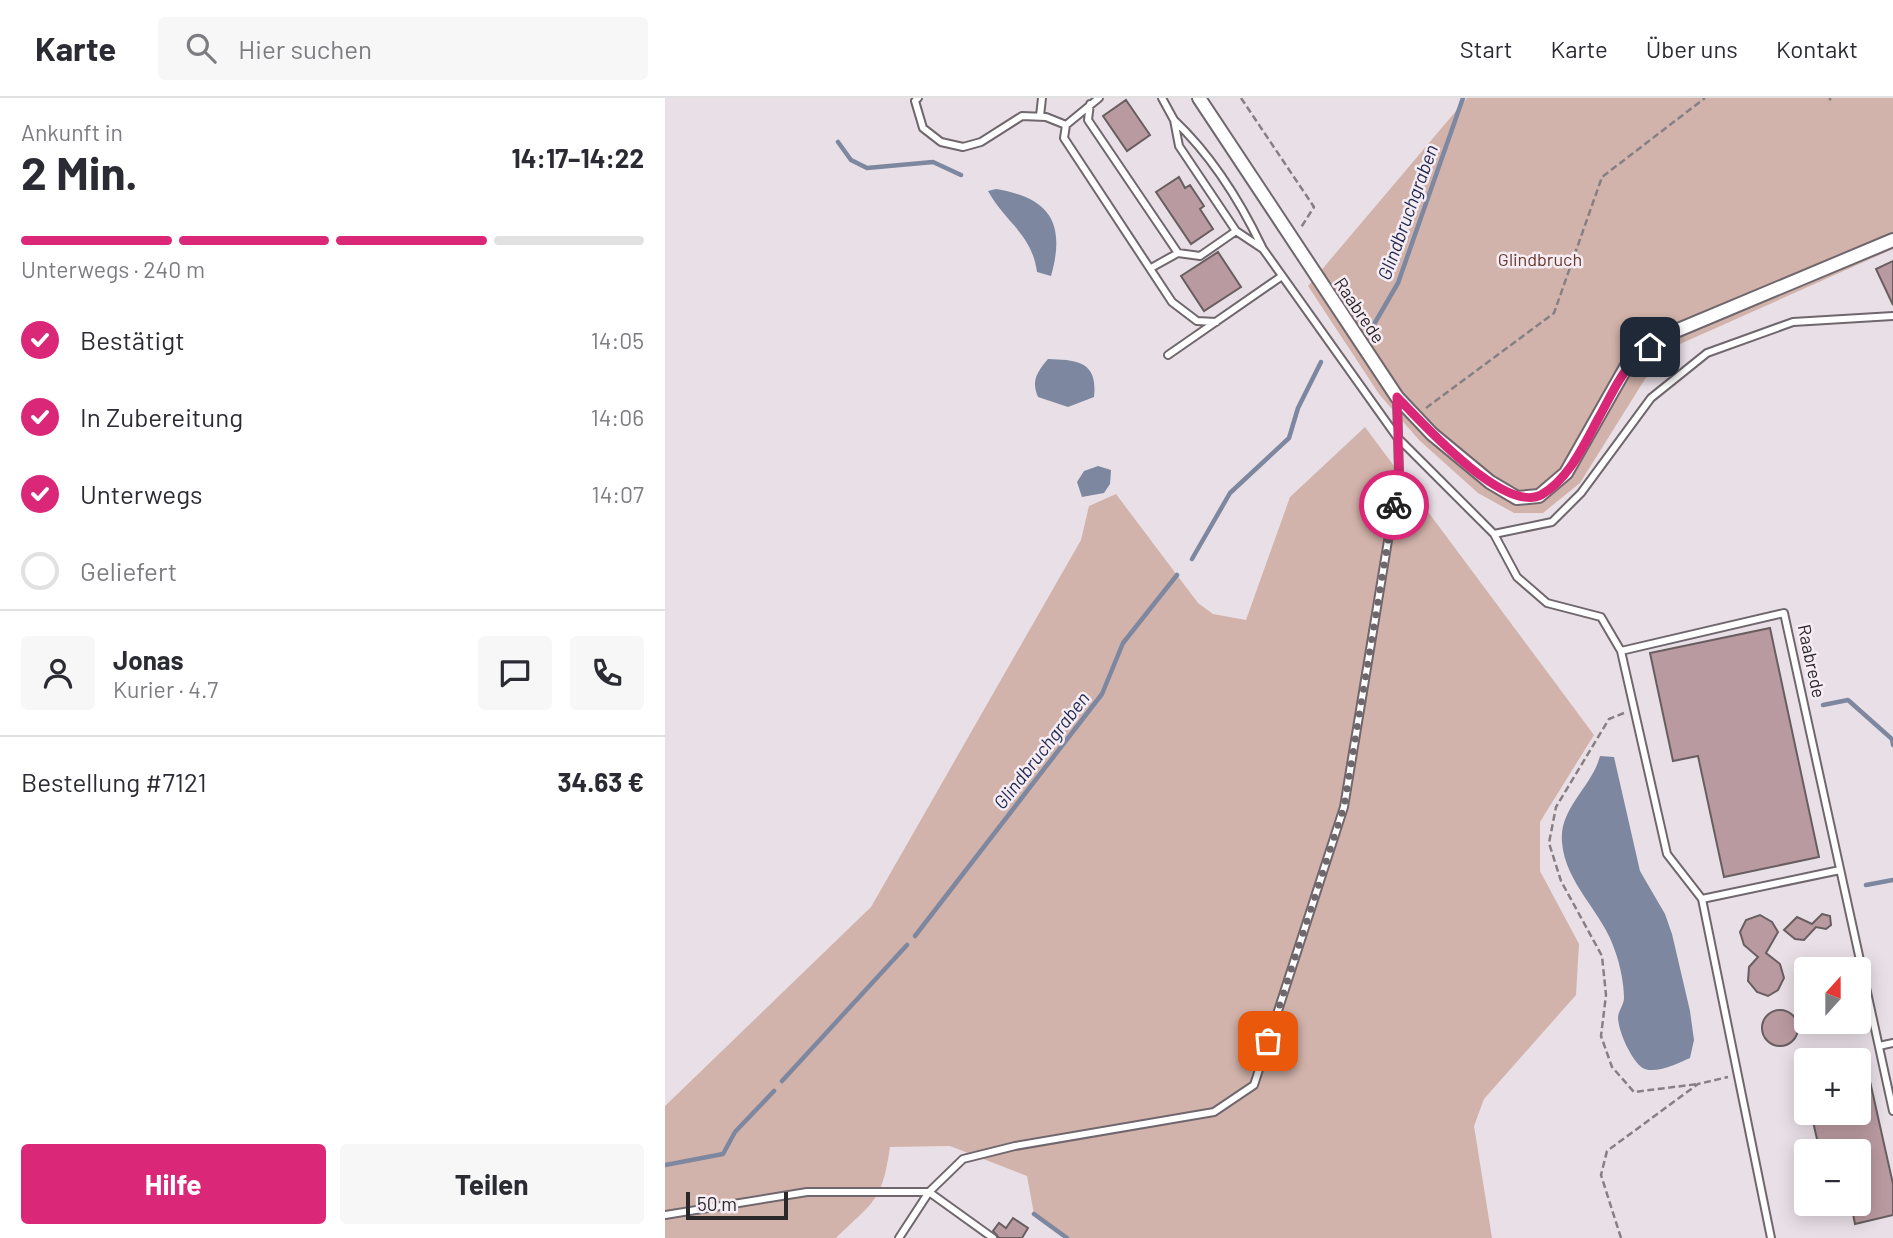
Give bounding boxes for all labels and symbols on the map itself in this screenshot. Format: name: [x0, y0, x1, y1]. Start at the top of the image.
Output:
water label: Glindbruchgraben: [1372, 141, 1442, 283]
park label: Glindbruch: [1498, 248, 1582, 270]
street label: Raabrede: [1330, 273, 1390, 347]
pin: [1620, 317, 1680, 377]
courier: [1359, 470, 1429, 540]
street label: Raabrede: [1793, 622, 1831, 700]
water label: Glindbruchgraben: [988, 687, 1094, 813]
north arrow: [1794, 957, 1871, 1034]
pin: [1238, 1011, 1298, 1071]
scale bar: [686, 1189, 787, 1221]

